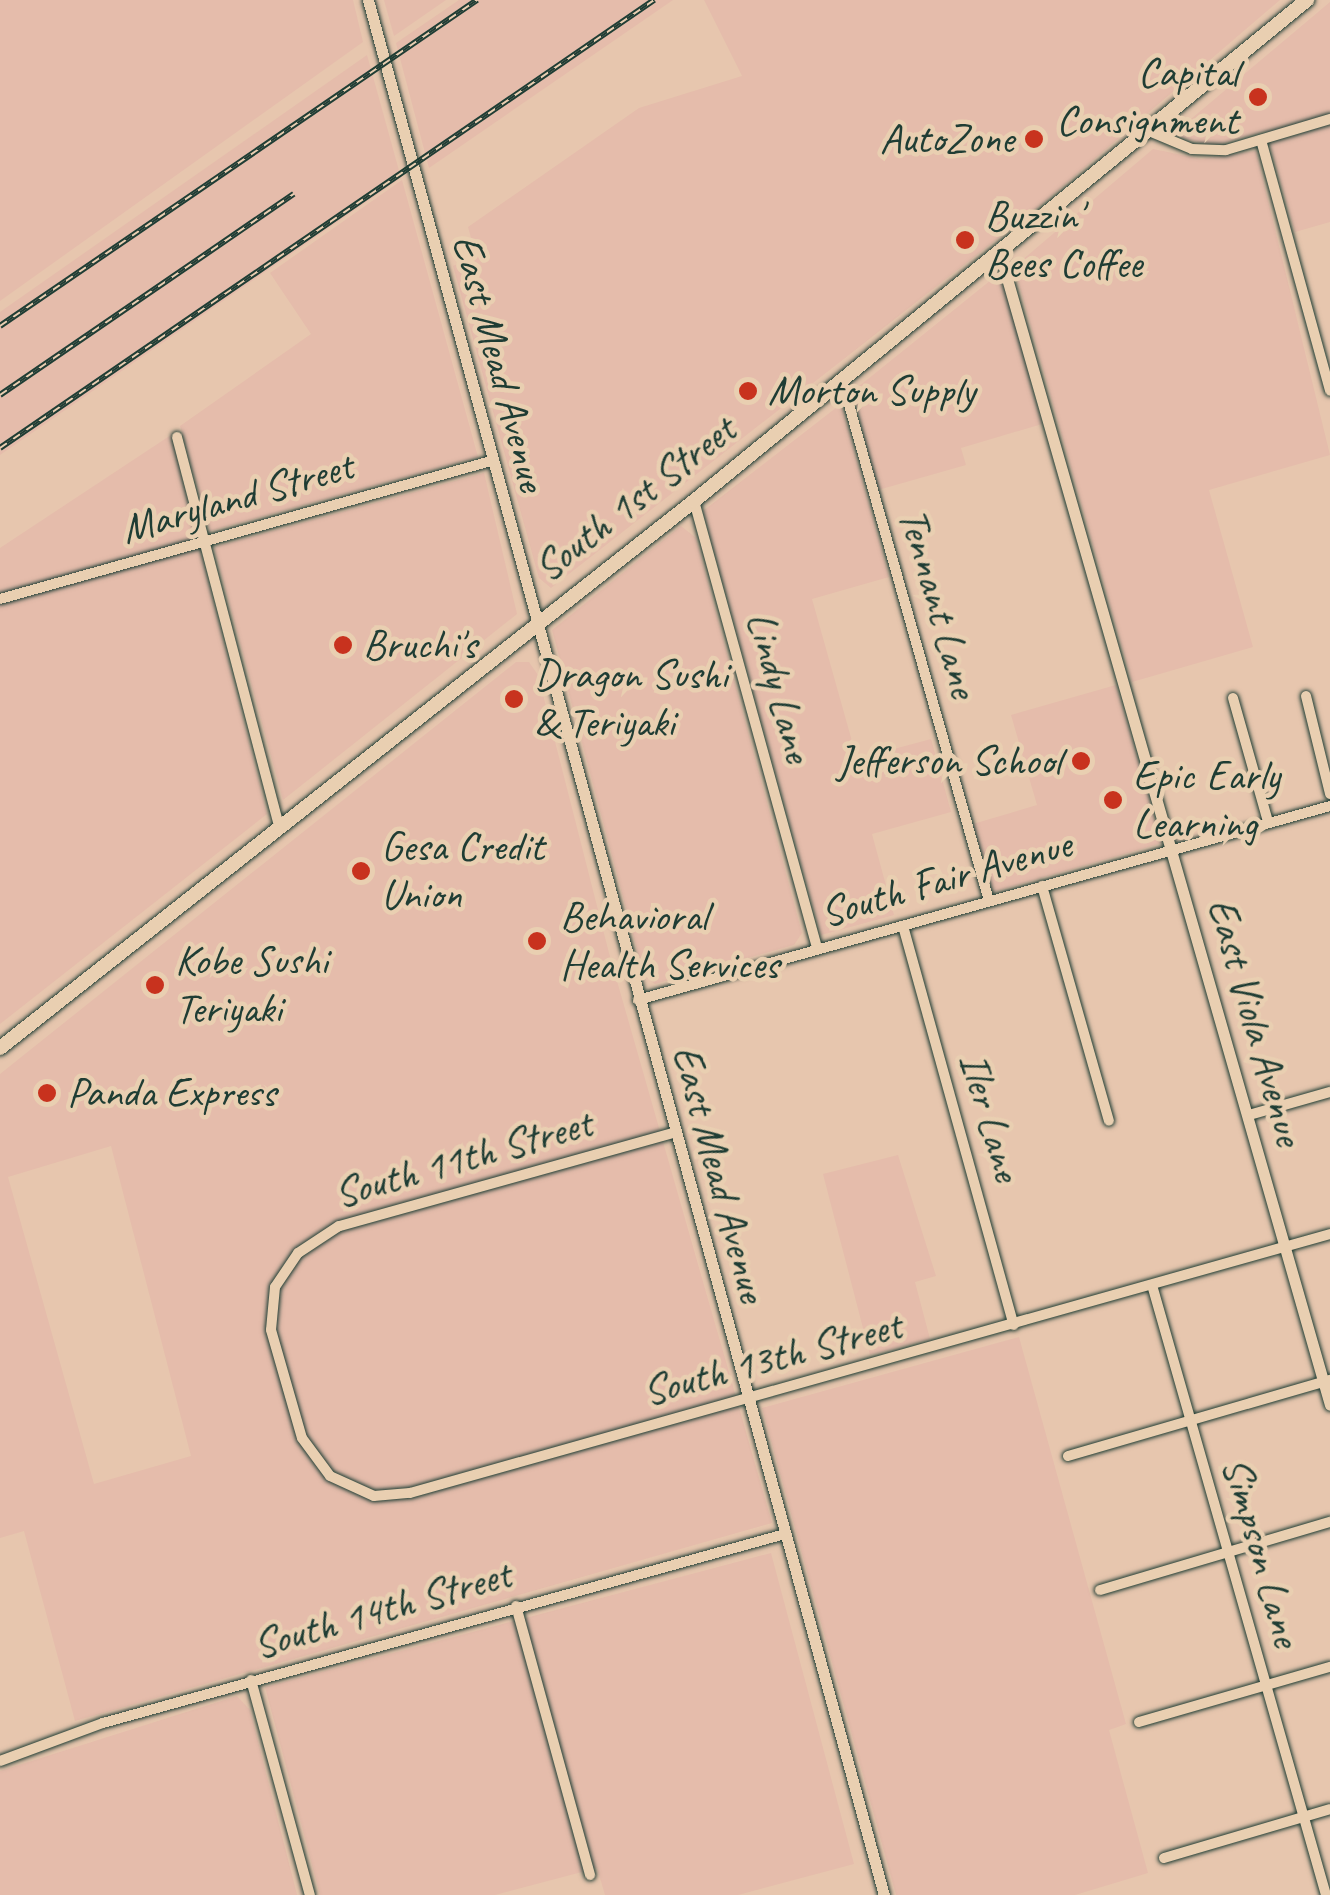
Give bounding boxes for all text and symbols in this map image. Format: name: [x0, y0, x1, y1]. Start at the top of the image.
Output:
place label: Capital Consignment: [1056, 48, 1238, 146]
marker: Capital Consignment: [1247, 86, 1269, 108]
place label: AutoZone: [880, 114, 1014, 164]
marker: AutoZone: [1023, 128, 1045, 150]
place label: Buzzin' Bees Coffee: [985, 191, 1142, 290]
marker: Buzzin' Bees Coffee: [954, 229, 976, 251]
street label: East Mead Avenue: [441, 230, 557, 496]
place label: Morton Supply: [768, 366, 974, 416]
marker: Morton Supply: [737, 380, 759, 402]
street label: South 1st Street: [524, 405, 746, 593]
street label: Maryland Street: [115, 441, 359, 555]
street label: Tennant Lane: [887, 502, 989, 704]
street label: Lindy Lane: [735, 606, 823, 768]
place label: Bruchi's: [363, 620, 476, 670]
marker: Bruchi's: [332, 634, 354, 656]
place label: Dragon Sushi & Teriyaki: [534, 650, 727, 748]
marker: Dragon Sushi & Teriyaki: [503, 688, 525, 710]
place label: Jefferson School: [837, 736, 1061, 786]
marker: Jefferson School: [1070, 750, 1092, 772]
place label: Epic Early Learning: [1133, 751, 1281, 849]
marker: Epic Early Learning: [1102, 789, 1124, 811]
street label: South Fair Avenue: [814, 819, 1078, 939]
place label: Gesa Credit Union: [381, 822, 543, 920]
marker: Gesa Credit Union: [350, 860, 372, 882]
place label: Behavioral Health Services: [560, 892, 778, 990]
street label: East Viola Avenue: [1196, 893, 1314, 1151]
marker: Behavioral Health Services: [524, 928, 550, 954]
place label: Kobe Sushi Teriyaki: [175, 936, 327, 1034]
marker: Kobe Sushi Teriyaki: [144, 974, 166, 996]
street label: East Mead Avenue: [661, 1041, 777, 1307]
street label: Iler Lane: [948, 1046, 1032, 1188]
place label: Panda Express: [67, 1068, 276, 1118]
marker: Panda Express: [36, 1082, 58, 1104]
street label: South 11th Street: [328, 1098, 598, 1220]
street label: South 13th Street: [637, 1300, 907, 1418]
street label: Simpson Lane: [1210, 1451, 1312, 1653]
street label: South 14th Street: [247, 1549, 517, 1671]

